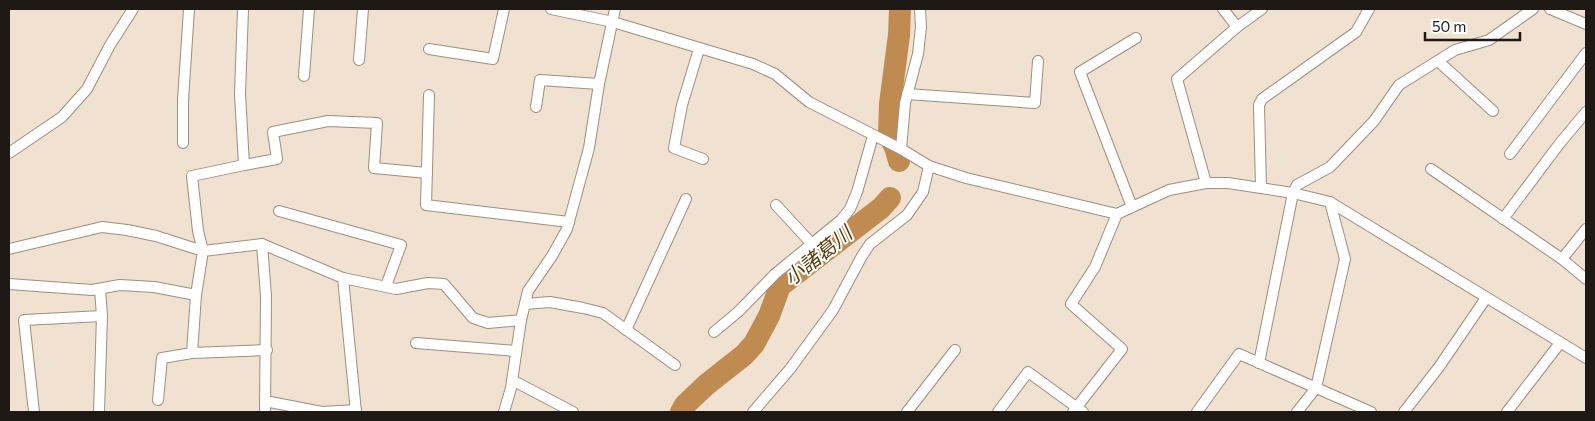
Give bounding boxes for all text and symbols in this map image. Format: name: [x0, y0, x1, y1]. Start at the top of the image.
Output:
scale bar: [1425, 10, 1520, 42]
text: 50 m: [1432, 17, 1466, 35]
water label: 小諸葛川: [779, 219, 858, 290]

